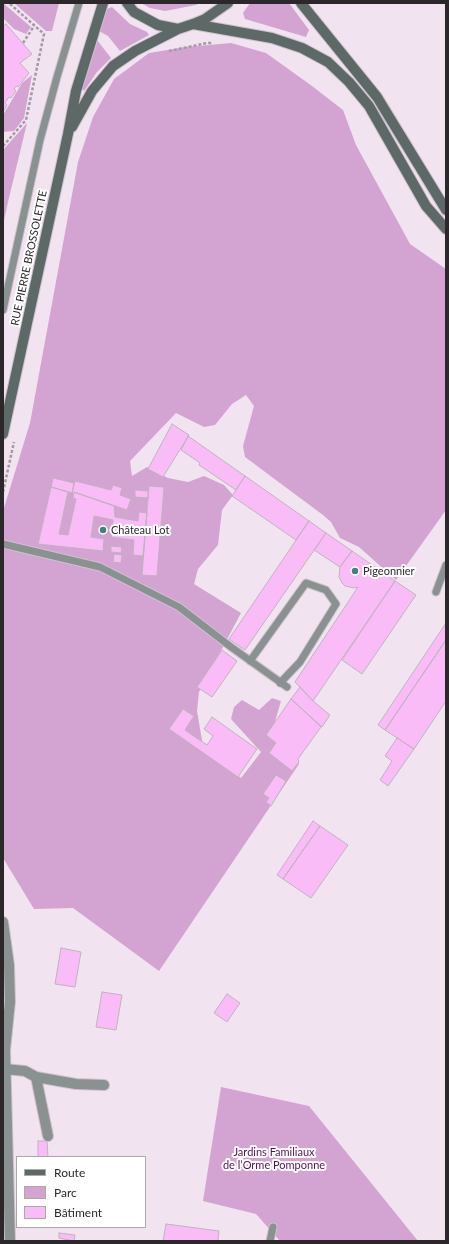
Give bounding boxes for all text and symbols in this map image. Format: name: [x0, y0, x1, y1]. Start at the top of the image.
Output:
street label: RUE PIERRE BROSSOLETTE: [8, 189, 50, 327]
place label: Château Lot: [111, 523, 169, 537]
marker: Château Lot: [98, 525, 108, 535]
place label: Pigeonnier: [363, 564, 415, 578]
marker: Pigeonnier: [350, 566, 360, 576]
park label: Jardins Familiaux de l’Orme Pomponne: [223, 1145, 325, 1171]
legend: [16, 1156, 146, 1228]
text: Route: [54, 1165, 85, 1180]
text: Parc: [54, 1185, 77, 1200]
text: Bâtiment: [54, 1205, 102, 1220]

